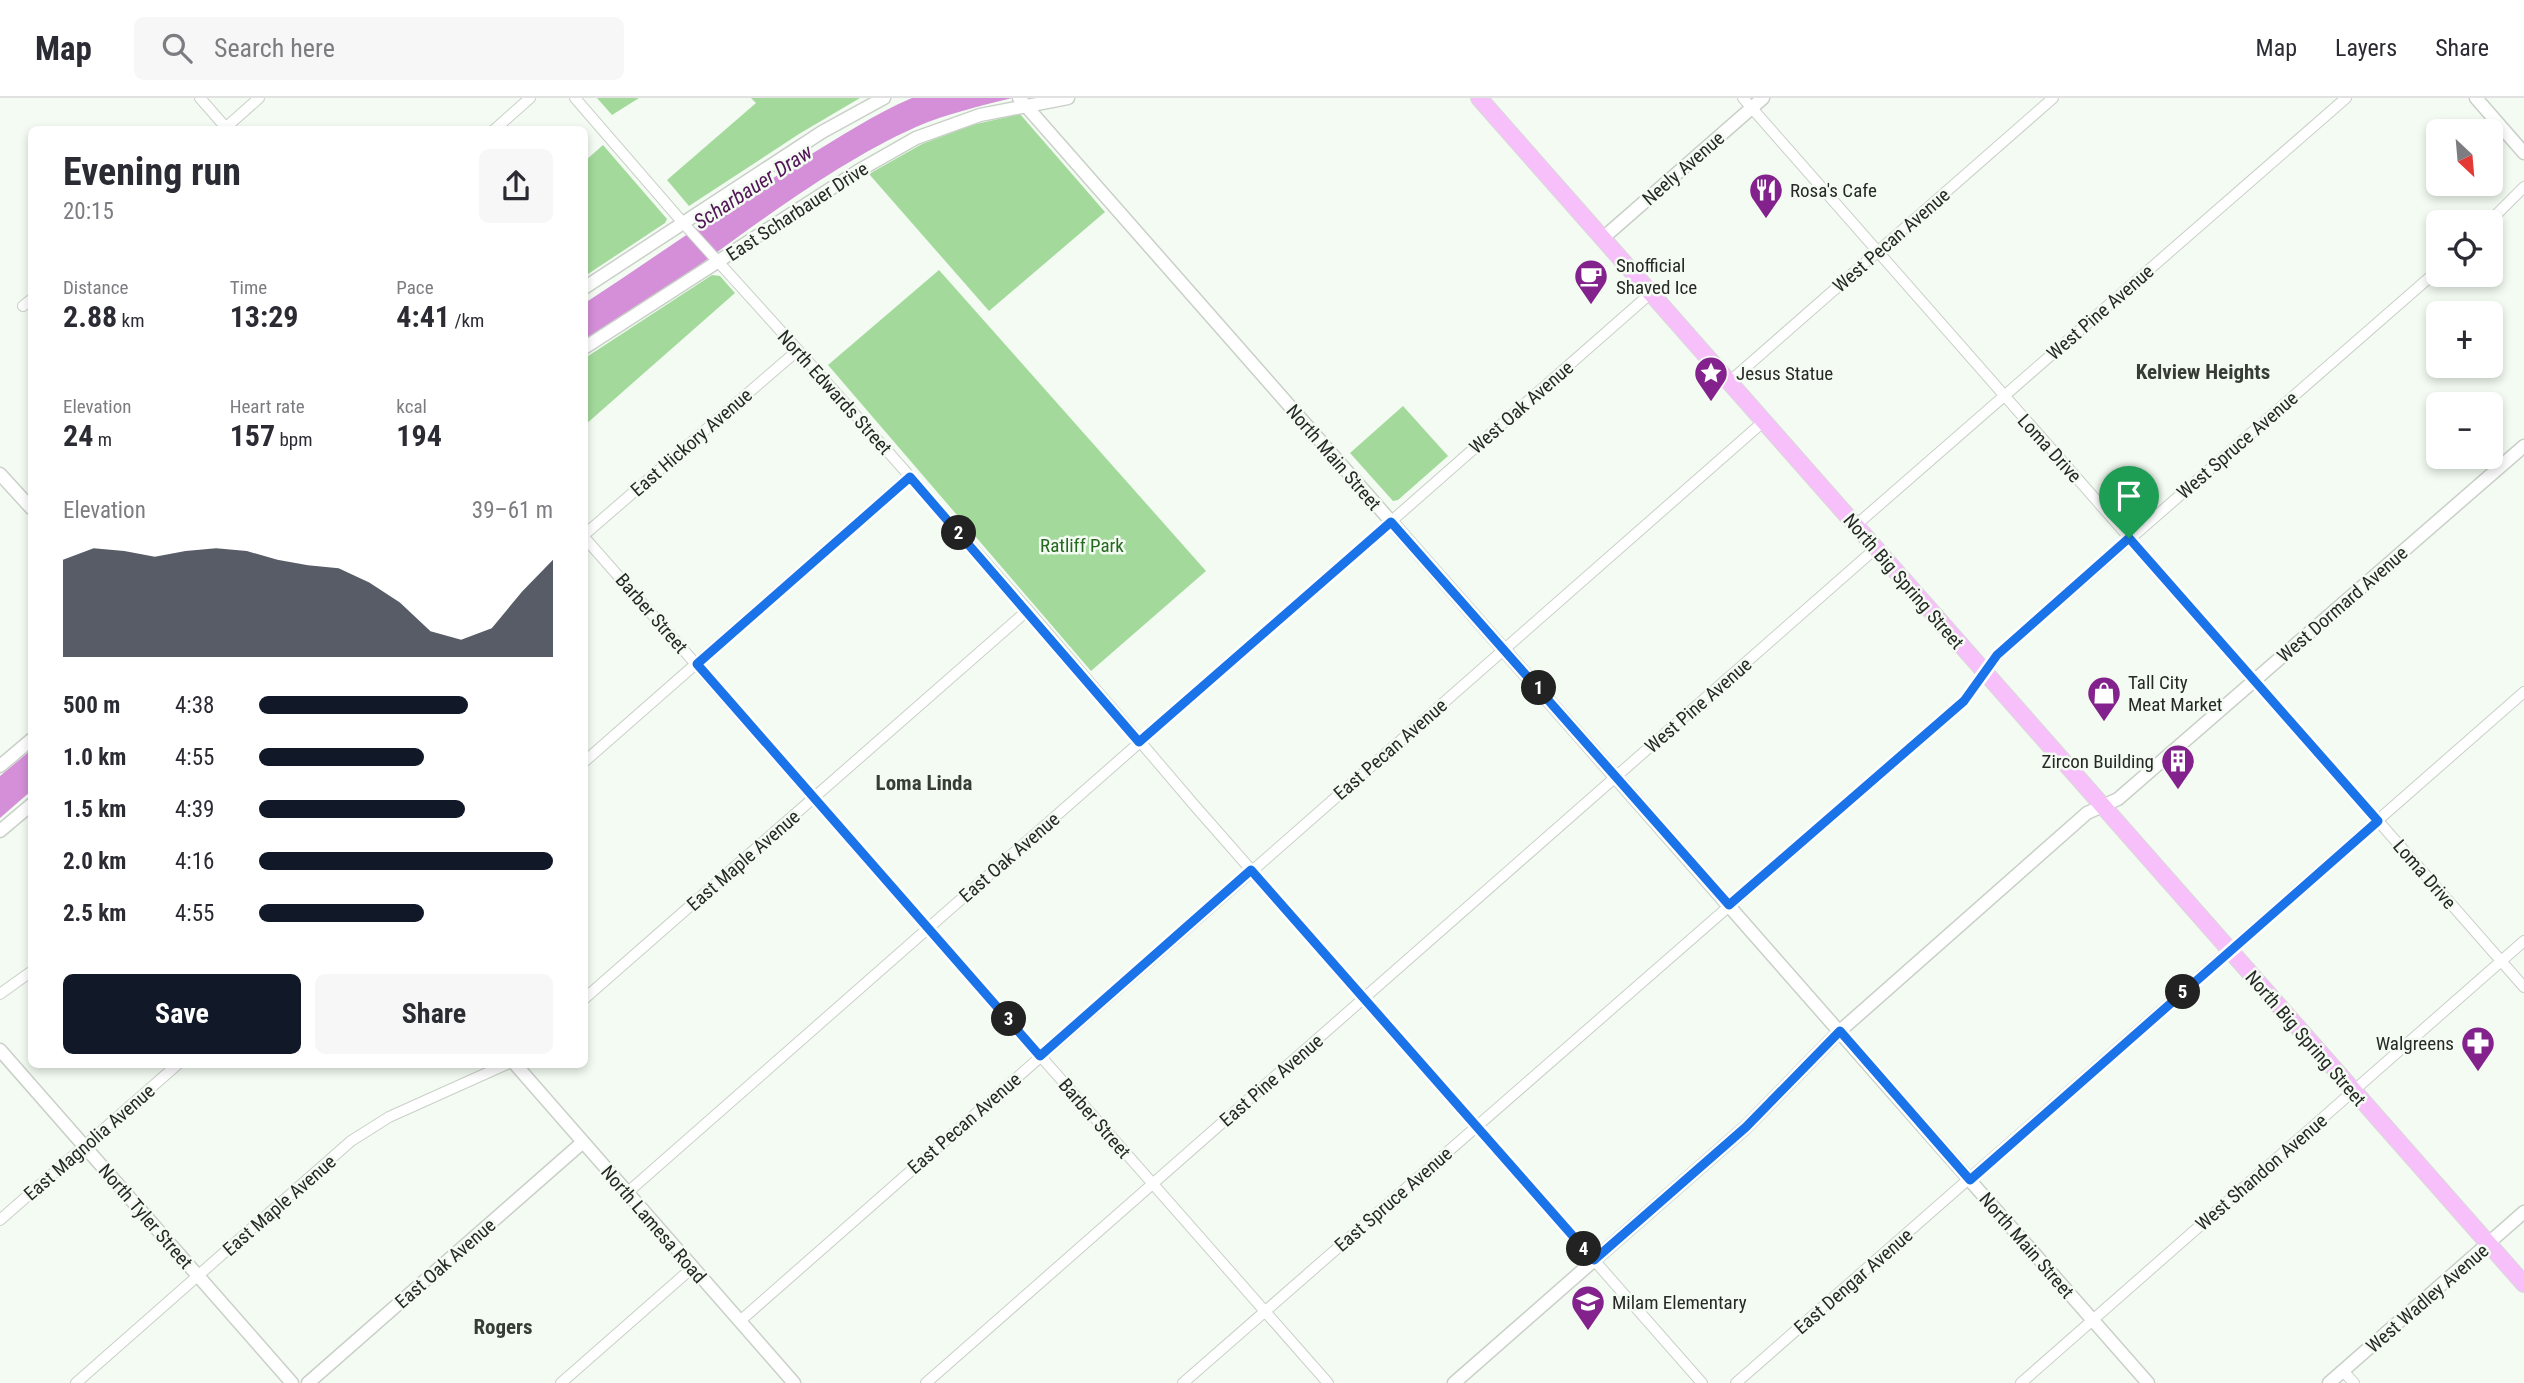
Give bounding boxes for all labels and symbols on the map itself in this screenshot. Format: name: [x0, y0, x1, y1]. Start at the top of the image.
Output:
north arrow: [2426, 119, 2502, 196]
street label: Neely Avenue: [1638, 127, 1729, 210]
water label: Scharbauer Draw: [689, 139, 817, 234]
street label: East Scharbauer Drive: [722, 157, 873, 266]
restaurant icon: Rosa's Cafe: [1747, 171, 1785, 220]
place label: Rosa's Cafe: [1790, 179, 1877, 202]
street label: West Pecan Avenue: [1828, 183, 1954, 297]
place label: Snofficial Shaved Ice: [1616, 254, 1697, 299]
cafe icon: Snofficial Shaved Ice: [1572, 257, 1610, 306]
street label: West Pine Avenue: [2042, 260, 2158, 365]
street label: North Edwards Street: [773, 325, 897, 459]
place icon: Jesus Statue: [1692, 354, 1730, 403]
street label: West Oak Avenue: [1465, 356, 1578, 459]
district label: Kelview Heights: [2136, 360, 2270, 384]
place label: Jesus Statue: [1736, 362, 1833, 385]
street label: East Hickory Avenue: [626, 383, 757, 501]
street label: West Spruce Avenue: [2172, 387, 2303, 504]
street label: North Main Street: [1281, 400, 1386, 515]
street label: Loma Drive: [2013, 409, 2086, 487]
pin: [2099, 466, 2159, 538]
street label: North Big Spring Street: [1839, 509, 1969, 654]
pin: 2: [942, 516, 976, 550]
park label: Ratliff Park: [1040, 534, 1124, 557]
street label: West Dormard Avenue: [2272, 541, 2412, 667]
street label: Barber Street: [611, 569, 693, 658]
street label: West Pine Avenue: [1640, 653, 1756, 758]
pin: 1: [1522, 670, 1556, 706]
place label: Tall City Meat Market: [2128, 671, 2223, 716]
shop icon: Tall City Meat Market: [2085, 674, 2123, 723]
street label: East Pecan Avenue: [1329, 694, 1452, 805]
building icon: Zircon Building: [2159, 742, 2197, 791]
place label: Zircon Building: [2042, 750, 2154, 773]
district label: Loma Linda: [876, 771, 972, 795]
street label: East Maple Avenue: [682, 805, 805, 916]
street label: East Oak Avenue: [954, 808, 1064, 907]
street label: Loma Drive: [2388, 835, 2461, 914]
street label: North Big Spring Street: [2241, 966, 2371, 1111]
pin: 5: [2166, 974, 2200, 1010]
pin: 3: [992, 1002, 1026, 1037]
pharmacy icon: Walgreens: [2459, 1024, 2497, 1073]
street label: East Pine Avenue: [1215, 1029, 1328, 1131]
place label: Walgreens: [2376, 1032, 2454, 1055]
street label: East Pecan Avenue: [903, 1068, 1026, 1179]
street label: Barber Street: [1054, 1074, 1136, 1163]
street label: East Magnolia Avenue: [19, 1079, 159, 1205]
street label: West Shandon Avenue: [2191, 1109, 2332, 1236]
street label: East Spruce Avenue: [1330, 1142, 1457, 1257]
street label: East Maple Avenue: [218, 1150, 341, 1261]
street label: North Tyler Street: [94, 1159, 197, 1273]
street label: North Lamesa Road: [596, 1161, 711, 1288]
street label: North Main Street: [1974, 1188, 2079, 1303]
street label: East Oak Avenue: [390, 1214, 500, 1313]
street label: East Dengar Avenue: [1789, 1224, 1917, 1339]
pin: 4: [1566, 1232, 1602, 1266]
street label: West Wadley Avenue: [2361, 1239, 2493, 1358]
school or university icon: Milam Elementary: [1569, 1283, 1607, 1332]
place label: Milam Elementary: [1612, 1291, 1747, 1314]
district label: Rogers: [473, 1315, 533, 1339]

